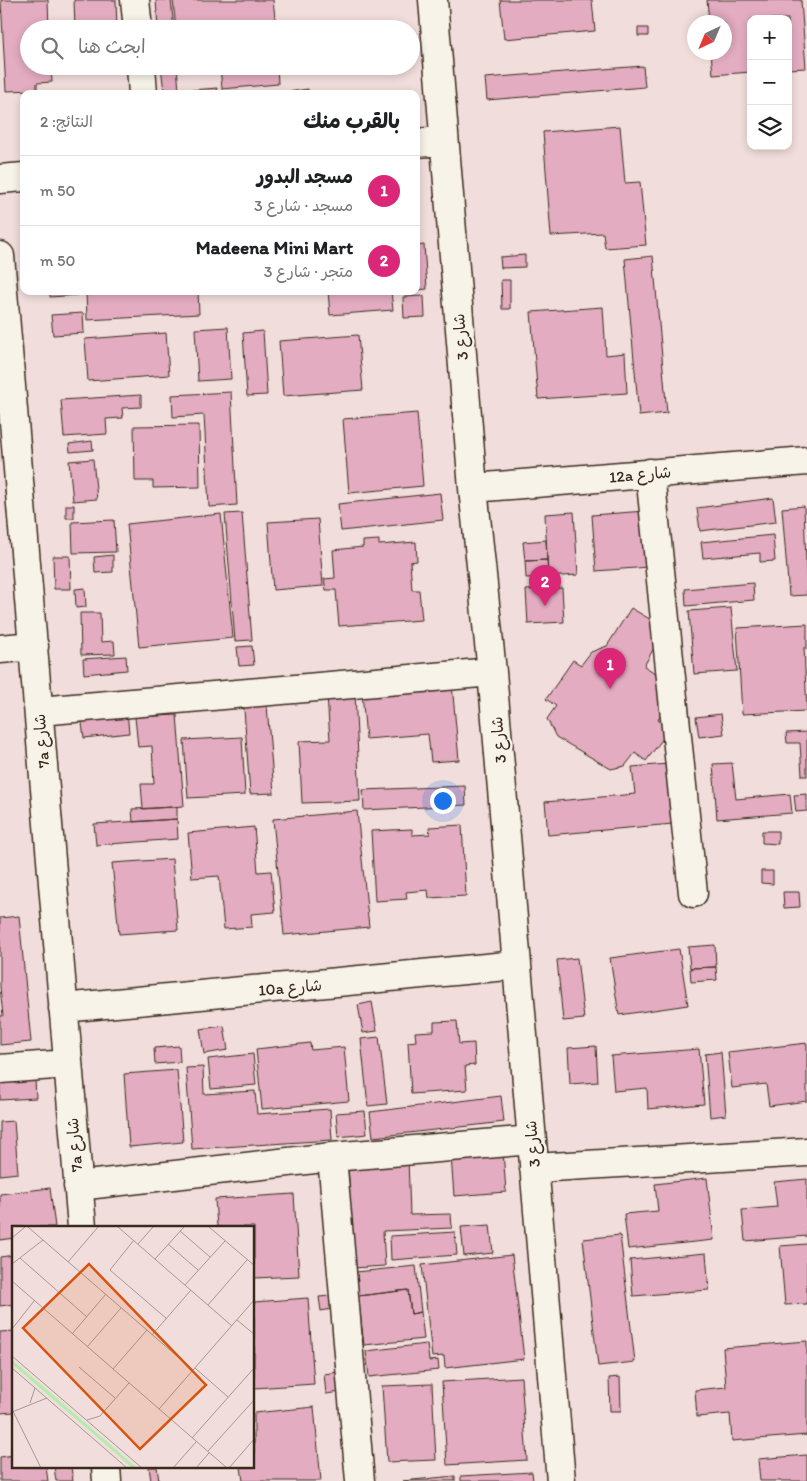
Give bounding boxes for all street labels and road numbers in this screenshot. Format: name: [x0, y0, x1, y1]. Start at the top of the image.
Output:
street label: شارع 3: [449, 313, 474, 361]
street label: 12a شارع: [608, 462, 672, 489]
street label: 7a شارع: [30, 713, 55, 769]
street label: شارع 3: [487, 716, 512, 764]
street label: 10a شارع: [257, 975, 323, 1002]
street label: 7a شارع: [63, 1117, 88, 1173]
street label: شارع 3: [521, 1120, 546, 1168]

